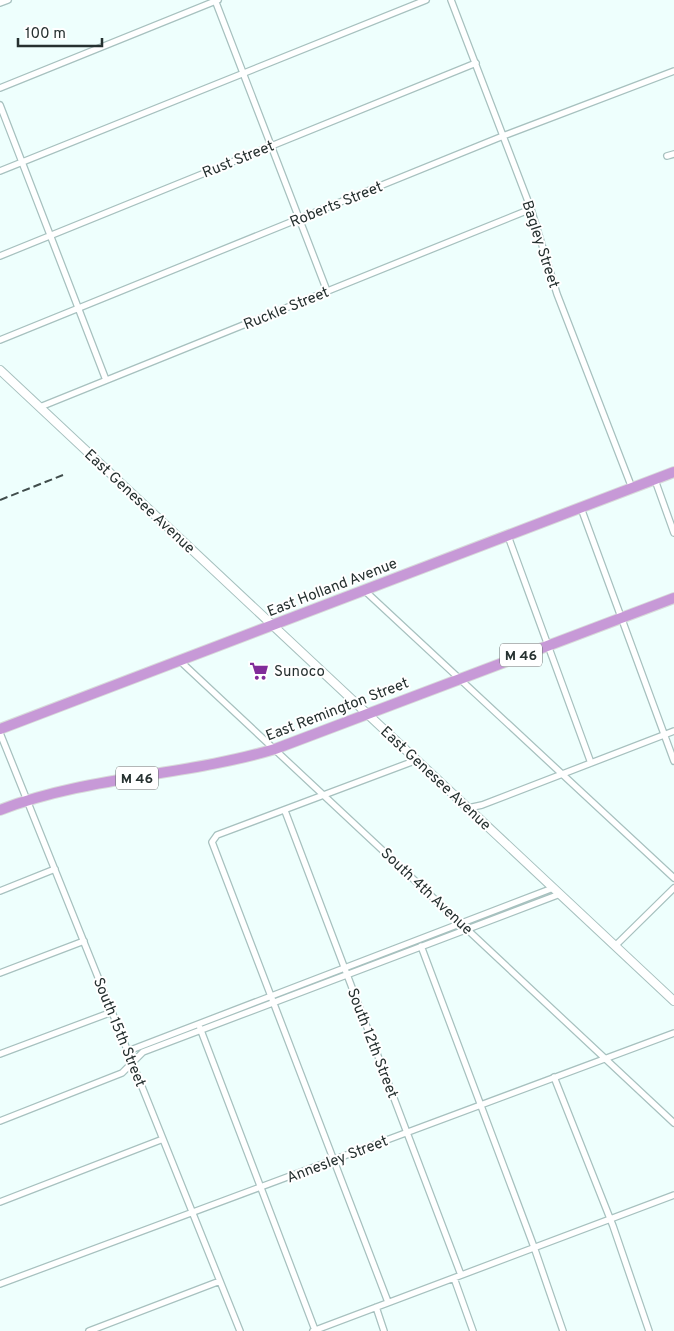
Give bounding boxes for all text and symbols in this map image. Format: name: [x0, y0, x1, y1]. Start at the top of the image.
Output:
scale bar: [18, 15, 101, 47]
text: 100 m: [25, 25, 66, 44]
street label: Rust Street: [200, 137, 277, 183]
street label: Roberts Street: [287, 178, 386, 233]
street label: Bagley Street: [516, 198, 563, 291]
street label: Ruckle Street: [241, 284, 332, 335]
street label: East Genesee Avenue: [80, 446, 198, 558]
street label: East Holland Avenue: [265, 555, 400, 622]
road number: M 46: [500, 644, 542, 666]
supermarket icon: Sunoco: [248, 660, 270, 682]
place label: Sunoco: [274, 663, 325, 682]
street label: East Remington Street: [263, 674, 412, 746]
street label: East Genesee Avenue: [376, 723, 494, 835]
road number: M 46: [116, 766, 158, 790]
street label: South 4th Avenue: [376, 845, 476, 940]
street label: South 15th Street: [88, 975, 149, 1090]
street label: South 12th Street: [342, 986, 401, 1101]
street label: Annesley Street: [284, 1132, 391, 1188]

